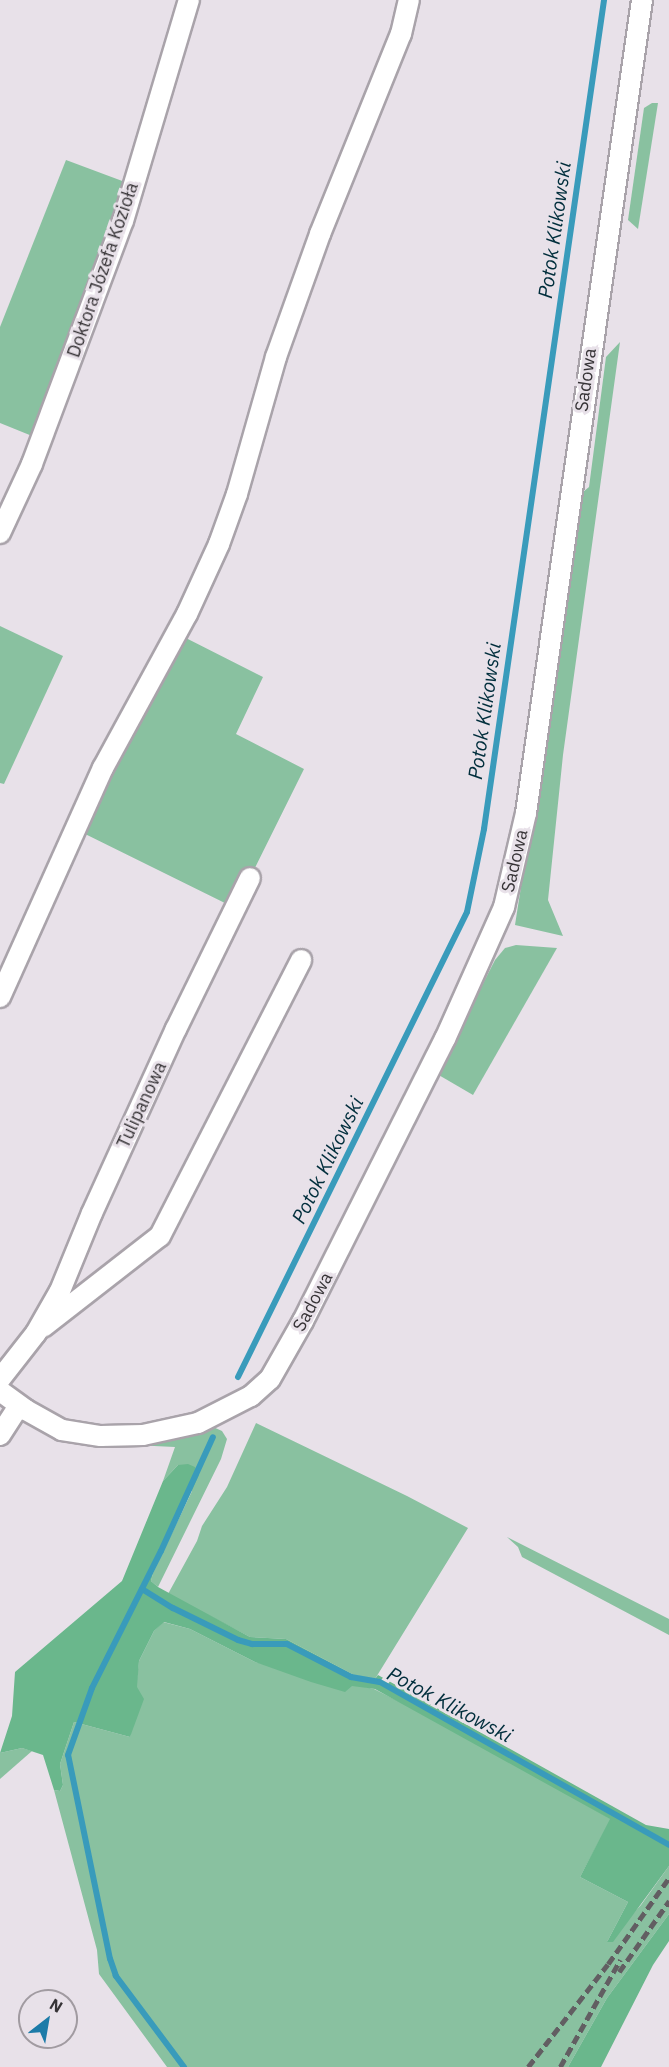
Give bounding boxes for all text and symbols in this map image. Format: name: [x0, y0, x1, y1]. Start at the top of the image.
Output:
water label: Potok Klikowski: [533, 160, 575, 300]
street label: Doktora Józefa Kozioła: [63, 180, 143, 360]
street label: Sadowa: [571, 347, 601, 413]
water label: Potok Klikowski: [463, 641, 505, 781]
street label: Sadowa: [497, 828, 533, 894]
street label: Tulipanowa: [113, 1058, 171, 1152]
water label: Potok Klikowski: [286, 1093, 368, 1227]
street label: Sadowa: [288, 1269, 338, 1335]
water label: Potok Klikowski: [383, 1661, 517, 1747]
north arrow: [18, 1989, 78, 2049]
text: N: [46, 1994, 66, 2017]

